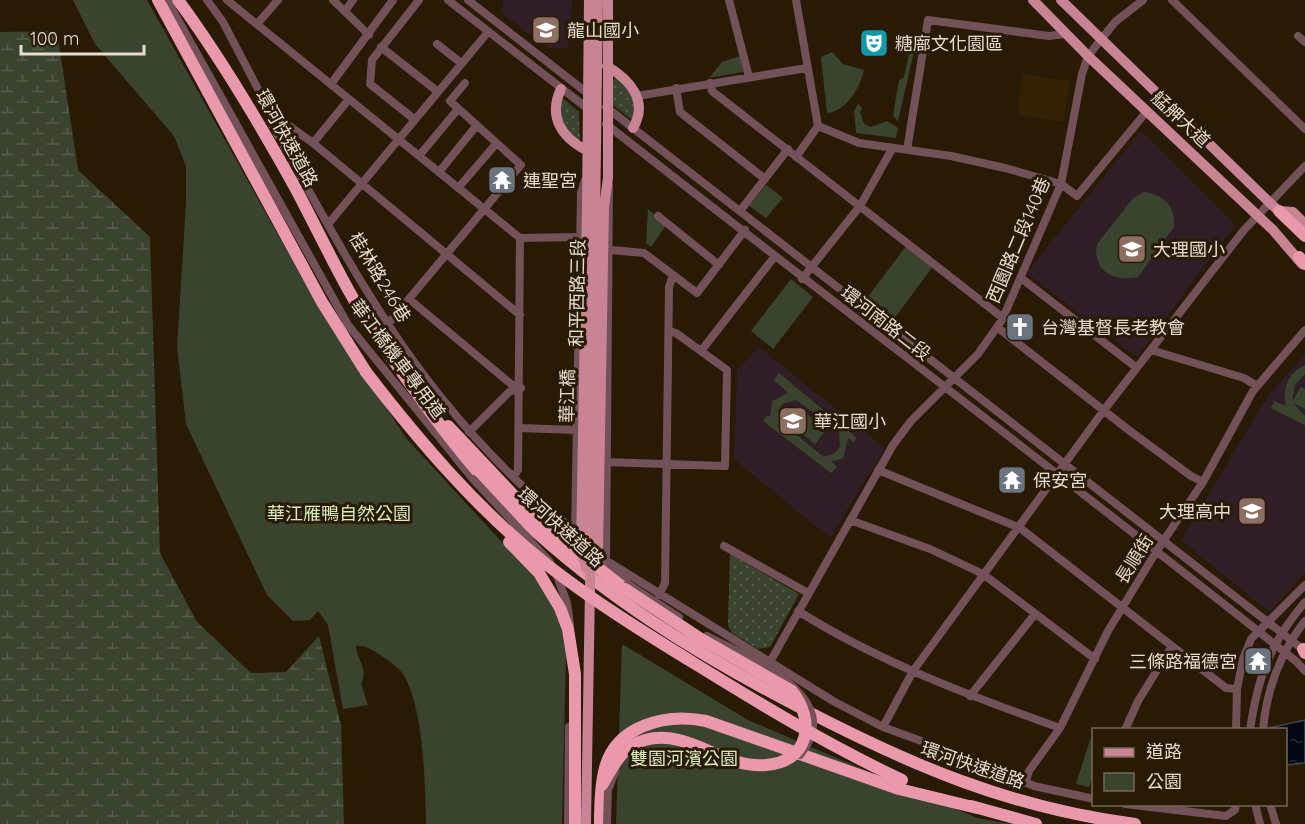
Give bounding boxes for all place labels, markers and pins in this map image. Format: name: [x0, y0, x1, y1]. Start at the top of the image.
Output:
school or university icon: 龍山國小: [530, 14, 562, 46]
place label: 龍山國小: [567, 19, 639, 42]
theatre icon: 糖廍文化園區: [858, 27, 890, 59]
place label: 糖廍文化園區: [895, 32, 1003, 55]
temple icon: 連聖宮: [486, 164, 518, 196]
place label: 連聖宮: [523, 169, 577, 192]
school or university icon: 大理國小: [1116, 233, 1148, 265]
place label: 大理國小: [1153, 238, 1225, 261]
church icon: 台灣基督長老教會: [1004, 311, 1036, 343]
place label: 台灣基督長老教會: [1041, 316, 1185, 339]
school or university icon: 華江國小: [777, 405, 809, 437]
place label: 華江國小: [814, 410, 886, 433]
temple icon: 保安宮: [996, 464, 1028, 496]
place label: 保安宮: [1033, 469, 1087, 492]
school or university icon: 大理高中: [1236, 495, 1268, 527]
place label: 大理高中: [1159, 500, 1231, 523]
temple icon: 三條路福德宮: [1242, 645, 1274, 677]
place label: 三條路福德宮: [1129, 650, 1237, 673]

